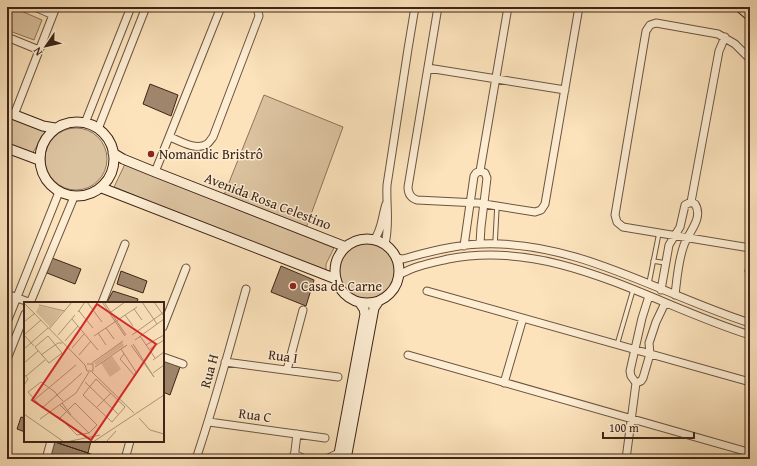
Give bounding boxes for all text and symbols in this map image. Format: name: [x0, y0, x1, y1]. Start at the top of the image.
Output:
north arrow: [26, 26, 66, 66]
text: N: [29, 44, 46, 59]
place label: Nomandic Bristrô: [159, 144, 263, 164]
marker: Nomandic Bristrô: [146, 149, 156, 159]
street label: Avenida Rosa Celestino: [202, 168, 334, 234]
place label: Casa de Carne: [301, 276, 382, 296]
marker: Casa de Carne: [288, 281, 298, 291]
inset map: [24, 302, 164, 442]
street label: Rua I: [267, 344, 299, 368]
street label: Rua H: [195, 352, 223, 390]
street label: Rua C: [237, 403, 273, 427]
scale bar: [603, 414, 694, 440]
text: 100 m: [609, 419, 639, 436]

